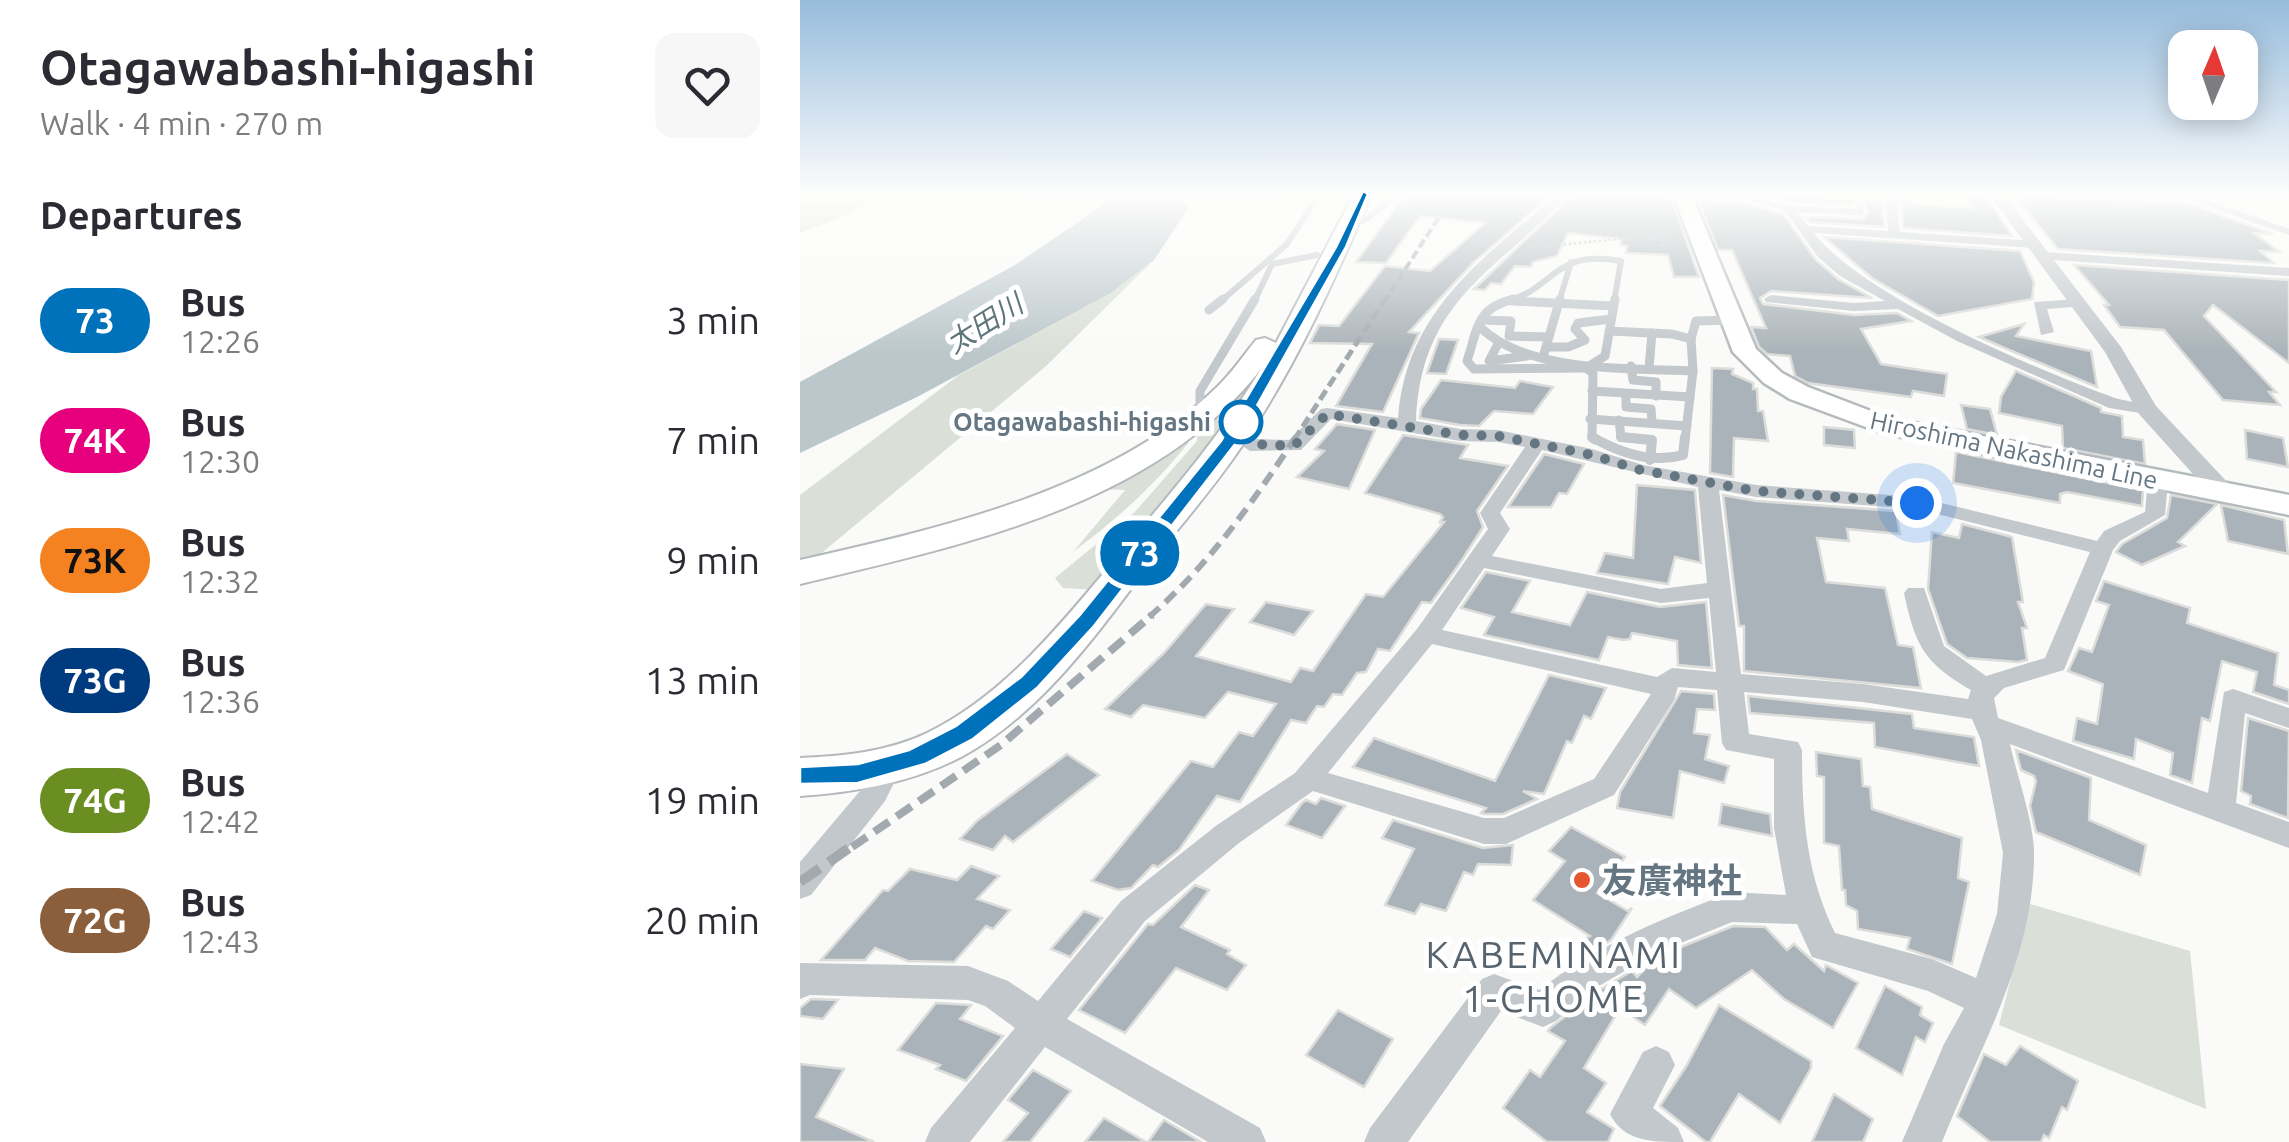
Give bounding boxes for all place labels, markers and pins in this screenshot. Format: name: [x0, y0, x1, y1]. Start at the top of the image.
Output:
marker: Otagawabashi-higashi: [1220, 401, 1262, 443]
place label: Otagawabashi-higashi: [953, 408, 1211, 436]
place label: 友廣神社: [1602, 860, 1742, 900]
marker: 友廣神社: [1571, 869, 1593, 891]

